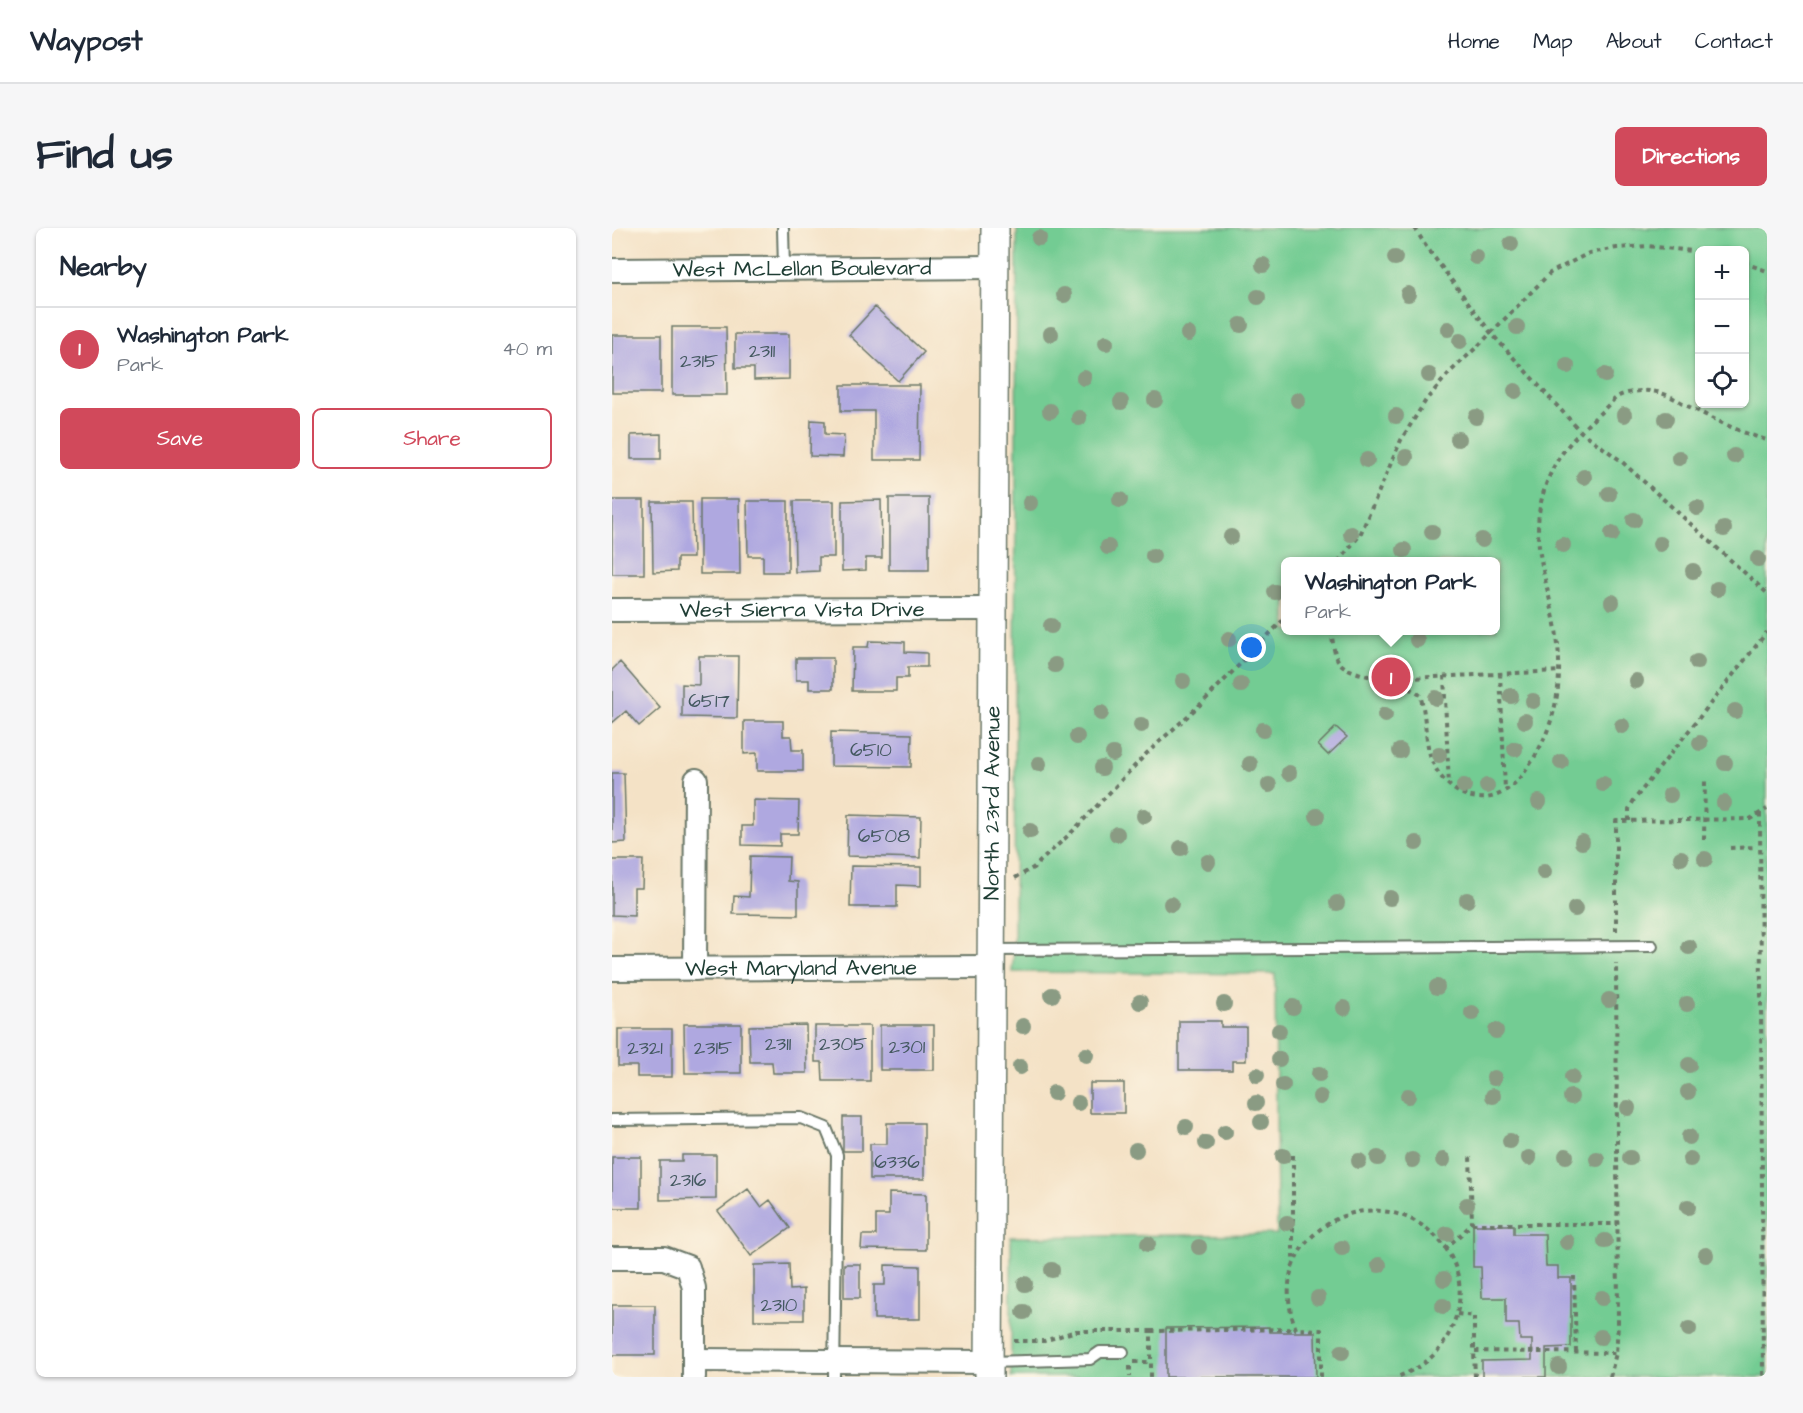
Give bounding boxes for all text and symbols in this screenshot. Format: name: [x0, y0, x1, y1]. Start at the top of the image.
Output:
text: Waypost: [30, 22, 143, 61]
text: Home: [1448, 27, 1500, 56]
text: Map: [1533, 27, 1573, 56]
text: About: [1606, 27, 1662, 56]
text: Contact: [1695, 27, 1773, 56]
text: Find us: [36, 127, 173, 185]
button: Directions: [1615, 127, 1767, 186]
map controls: [1695, 246, 1749, 408]
button: +: [1695, 246, 1749, 300]
text: Nearby: [60, 249, 147, 285]
street label: West McLellan Boulevard: [672, 252, 932, 285]
button: −: [1695, 300, 1749, 354]
text: Washington Park: [117, 320, 288, 351]
text: 1: [78, 335, 81, 363]
text: 40 m: [502, 335, 552, 363]
house number: 2311: [749, 337, 776, 365]
house number: 2315: [680, 347, 718, 375]
text: Park: [117, 351, 163, 379]
button: locate: [1695, 354, 1749, 408]
button: Save: [60, 408, 300, 469]
button: Share: [312, 408, 552, 469]
popup: [1281, 557, 1500, 635]
text: Washington Park: [1305, 567, 1476, 598]
street label: West Sierra Vista Drive: [679, 594, 925, 625]
text: Park: [1305, 598, 1351, 626]
your location: [1237, 633, 1266, 662]
pin: 1: [1372, 654, 1410, 700]
house number: 6517: [688, 687, 730, 715]
street label: North 23rd Avenue: [976, 706, 1008, 900]
house number: 6510: [850, 736, 892, 764]
house number: 6508: [858, 822, 910, 850]
street label: West Maryland Avenue: [685, 952, 917, 985]
house number: 2311: [765, 1030, 792, 1058]
house number: 2305: [819, 1030, 867, 1058]
house number: 2301: [889, 1033, 926, 1061]
house number: 2321: [627, 1034, 663, 1062]
house number: 2315: [694, 1034, 732, 1062]
house number: 6336: [874, 1148, 920, 1176]
house number: 2316: [670, 1166, 707, 1194]
house number: 2310: [761, 1291, 798, 1319]

